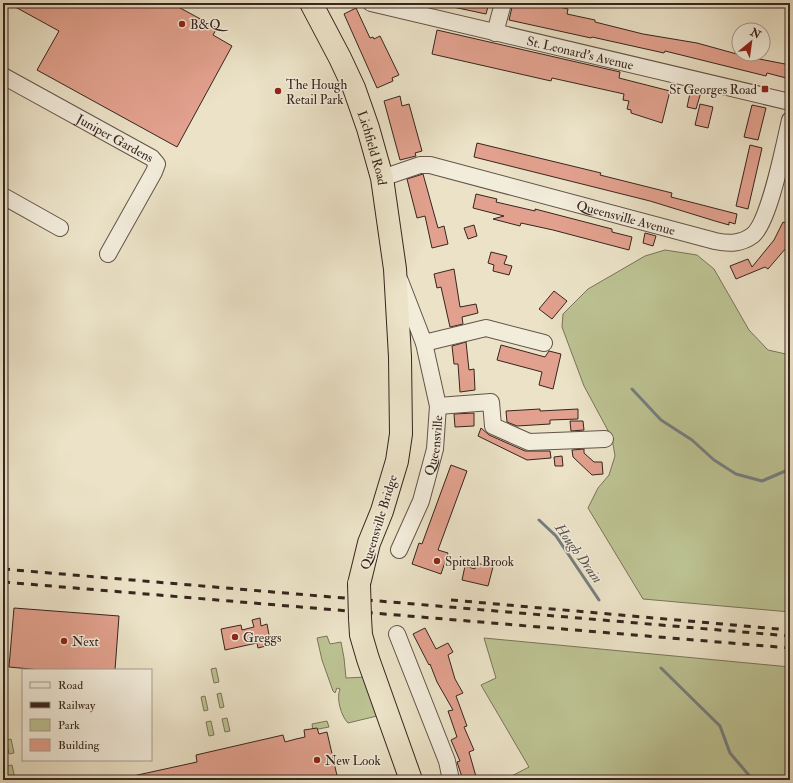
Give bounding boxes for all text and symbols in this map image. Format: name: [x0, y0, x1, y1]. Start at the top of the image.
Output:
place label: B&Q: [190, 17, 228, 33]
marker: B&Q: [177, 19, 187, 29]
north arrow: [731, 22, 771, 62]
text: N: [747, 25, 764, 42]
street label: St. Leonard's Avenue: [525, 33, 635, 74]
place label: The Hough Retail Park: [286, 77, 348, 108]
place label: St Georges Road: [669, 82, 758, 98]
marker: St Georges Road: [760, 84, 770, 94]
marker: The Hough Retail Park: [273, 86, 283, 96]
street label: Lichfield Road: [353, 108, 390, 187]
street label: Juniper Gardens: [72, 110, 156, 166]
street label: Queensville Avenue: [575, 197, 677, 239]
street label: Queensville: [421, 414, 446, 477]
street label: Queensville Bridge: [357, 472, 401, 572]
water label: Hough Drain: [551, 519, 606, 587]
place label: Spittal Brook: [445, 554, 515, 571]
marker: Spittal Brook: [432, 556, 442, 566]
place label: Greggs: [243, 630, 282, 646]
marker: Greggs: [230, 632, 240, 642]
place label: Next: [72, 634, 99, 650]
marker: Next: [59, 636, 69, 646]
legend: [22, 669, 152, 761]
text: Road: [58, 678, 83, 693]
text: Railway: [58, 698, 96, 713]
text: Park: [58, 718, 80, 733]
text: Building: [58, 738, 101, 753]
place label: New Look: [325, 753, 381, 769]
marker: New Look: [312, 755, 322, 765]

